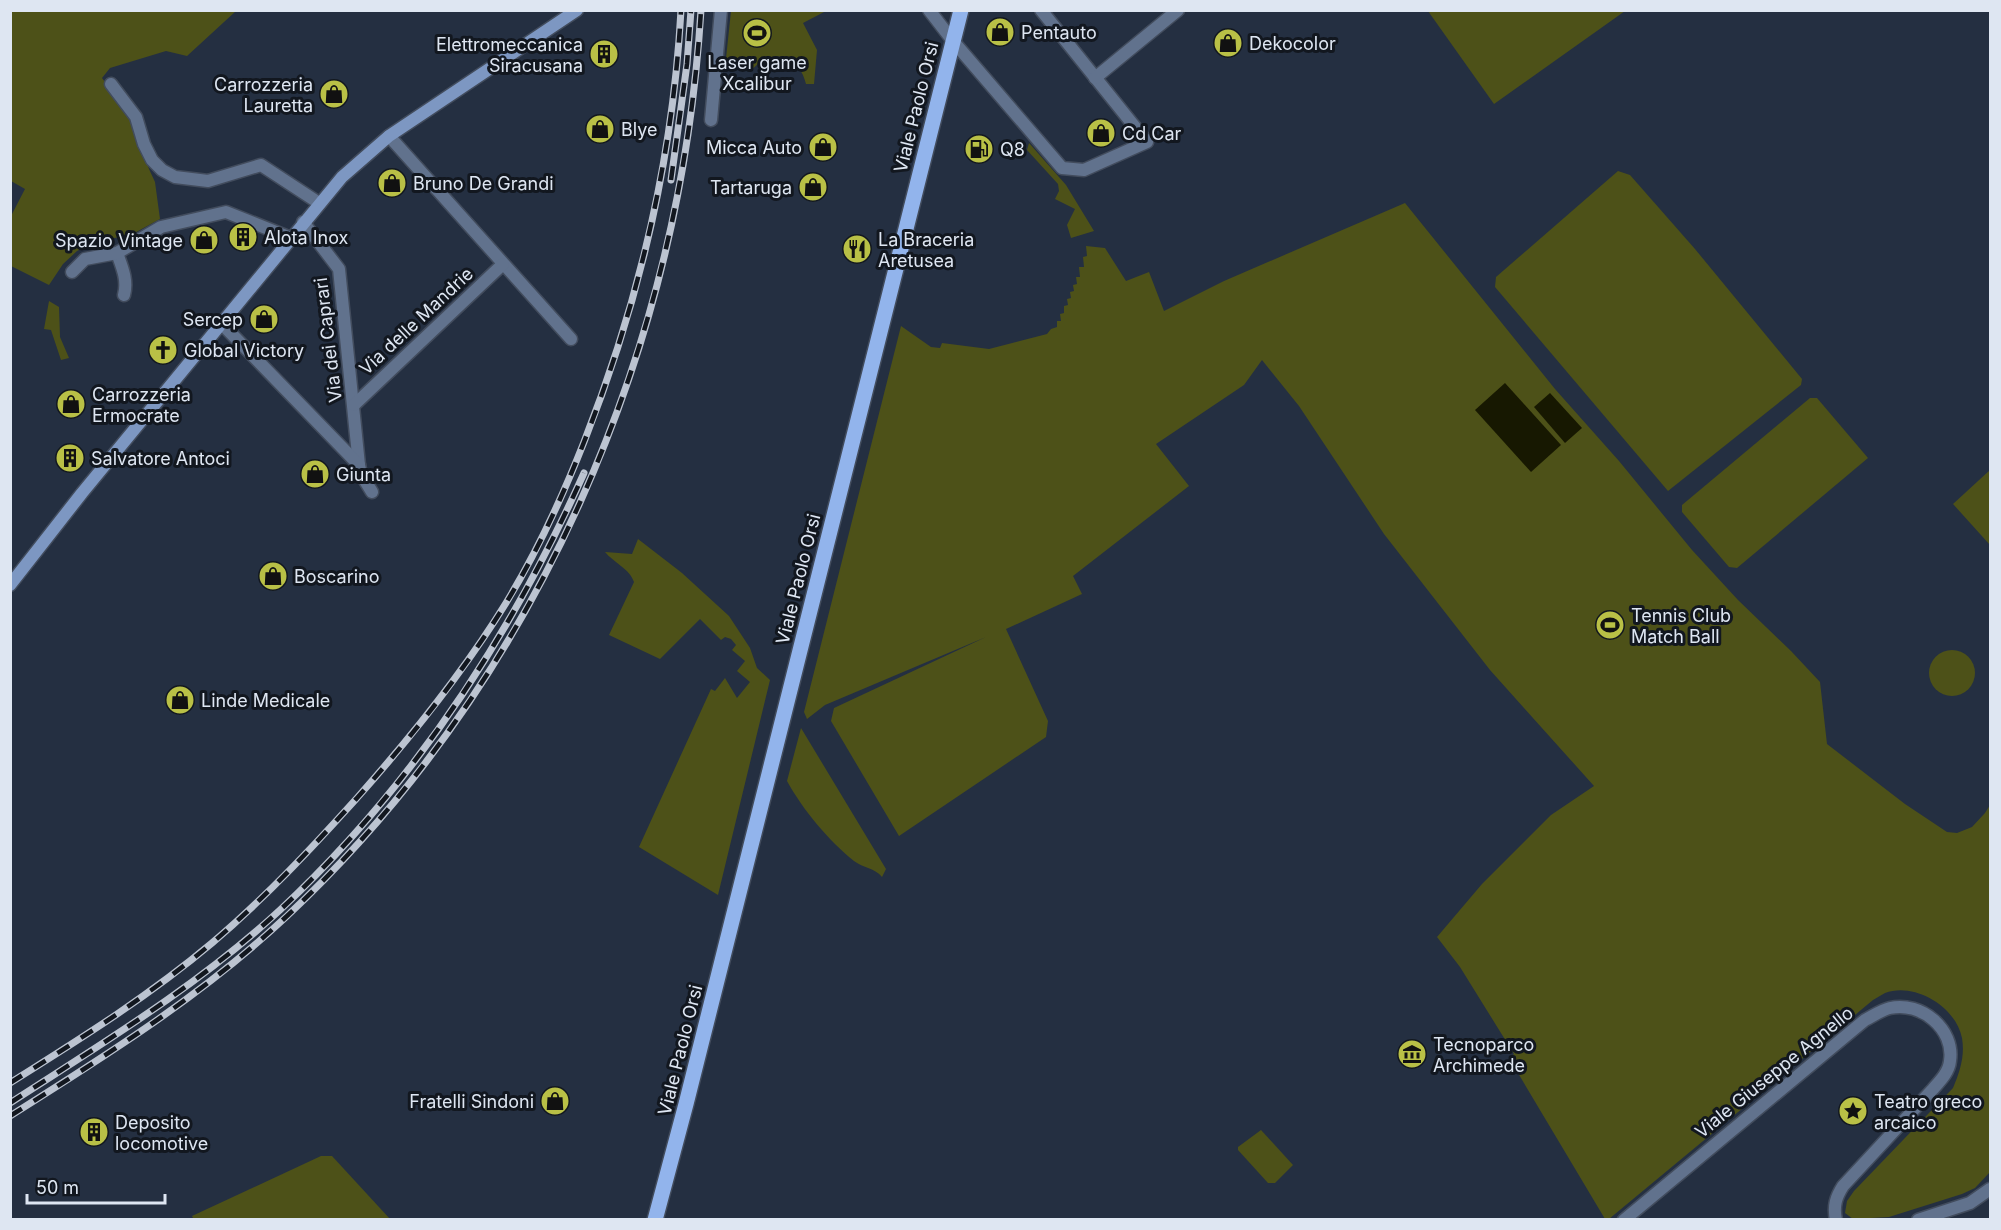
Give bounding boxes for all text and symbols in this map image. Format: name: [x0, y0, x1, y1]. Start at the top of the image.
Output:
shop icon: Pentauto: [984, 16, 1016, 48]
sports icon: Laser game Xcalibur: [741, 17, 773, 49]
place label: Pentauto: [1021, 22, 1097, 43]
shop icon: Dekocolor: [1212, 27, 1244, 59]
place label: Dekocolor: [1249, 33, 1336, 54]
place label: Elettromeccanica Siracusana: [436, 34, 583, 76]
building icon: Elettromeccanica Siracusana: [588, 38, 620, 70]
street label: Viale Paolo Orsi: [890, 40, 942, 174]
place label: Laser game Xcalibur: [707, 52, 807, 94]
place label: Carrozzeria Lauretta: [214, 74, 313, 116]
shop icon: Carrozzeria Lauretta: [318, 78, 350, 110]
shop icon: Blye: [584, 113, 616, 145]
shop icon: Cd Car: [1085, 117, 1117, 149]
place label: Blye: [621, 119, 657, 140]
place label: Cd Car: [1122, 123, 1181, 144]
shop icon: Micca Auto: [807, 131, 839, 163]
fuel station icon: Q8: [963, 133, 995, 165]
place label: Micca Auto: [706, 137, 802, 158]
place label: Q8: [1000, 139, 1025, 160]
shop icon: Bruno De Grandi: [376, 167, 408, 199]
shop icon: Tartaruga: [797, 171, 829, 203]
place label: Bruno De Grandi: [413, 173, 554, 194]
place label: Tartaruga: [710, 177, 792, 198]
building icon: Alota Inox: [227, 221, 259, 253]
shop icon: Spazio Vintage: [188, 224, 220, 256]
place label: Alota Inox: [264, 227, 349, 248]
place label: La Braceria Aretusea: [878, 229, 974, 271]
place label: Spazio Vintage: [55, 230, 183, 251]
restaurant icon: La Braceria Aretusea: [841, 233, 873, 265]
street label: Via delle Mandrie: [355, 263, 477, 379]
street label: Via dei Caprari: [310, 276, 346, 404]
shop icon: Sercep: [248, 303, 280, 335]
place label: Sercep: [183, 309, 243, 330]
church icon: Global Victory: [147, 334, 179, 366]
place label: Global Victory: [184, 340, 304, 361]
place label: Carrozzeria Ermocrate: [92, 384, 191, 426]
shop icon: Carrozzeria Ermocrate: [55, 388, 87, 420]
building icon: Salvatore Antoci: [54, 442, 86, 474]
place label: Salvatore Antoci: [91, 448, 230, 469]
shop icon: Giunta: [299, 458, 331, 490]
place label: Giunta: [336, 464, 391, 485]
street label: Viale Paolo Orsi: [772, 512, 824, 646]
shop icon: Boscarino: [257, 560, 289, 592]
place label: Boscarino: [294, 566, 379, 587]
place label: Tennis Club Match Ball: [1631, 605, 1731, 647]
sports icon: Tennis Club Match Ball: [1594, 609, 1626, 641]
shop icon: Linde Medicale: [164, 684, 196, 716]
place label: Linde Medicale: [201, 690, 330, 711]
street label: Viale Paolo Orsi: [654, 983, 706, 1117]
street label: Viale Giuseppe Agnello: [1691, 1002, 1857, 1142]
place label: Tecnoparco Archimede: [1433, 1034, 1534, 1076]
museum icon: Tecnoparco Archimede: [1396, 1038, 1428, 1070]
shop icon: Fratelli Sindoni: [539, 1085, 571, 1117]
place label: Fratelli Sindoni: [409, 1091, 534, 1112]
place label: Teatro greco arcaico: [1874, 1091, 1982, 1133]
place icon: Teatro greco arcaico: [1837, 1095, 1869, 1127]
place label: Deposito locomotive: [115, 1112, 208, 1154]
building icon: Deposito locomotive: [78, 1116, 110, 1148]
scale bar: [27, 1167, 165, 1205]
text: 50 m: [36, 1177, 79, 1198]

